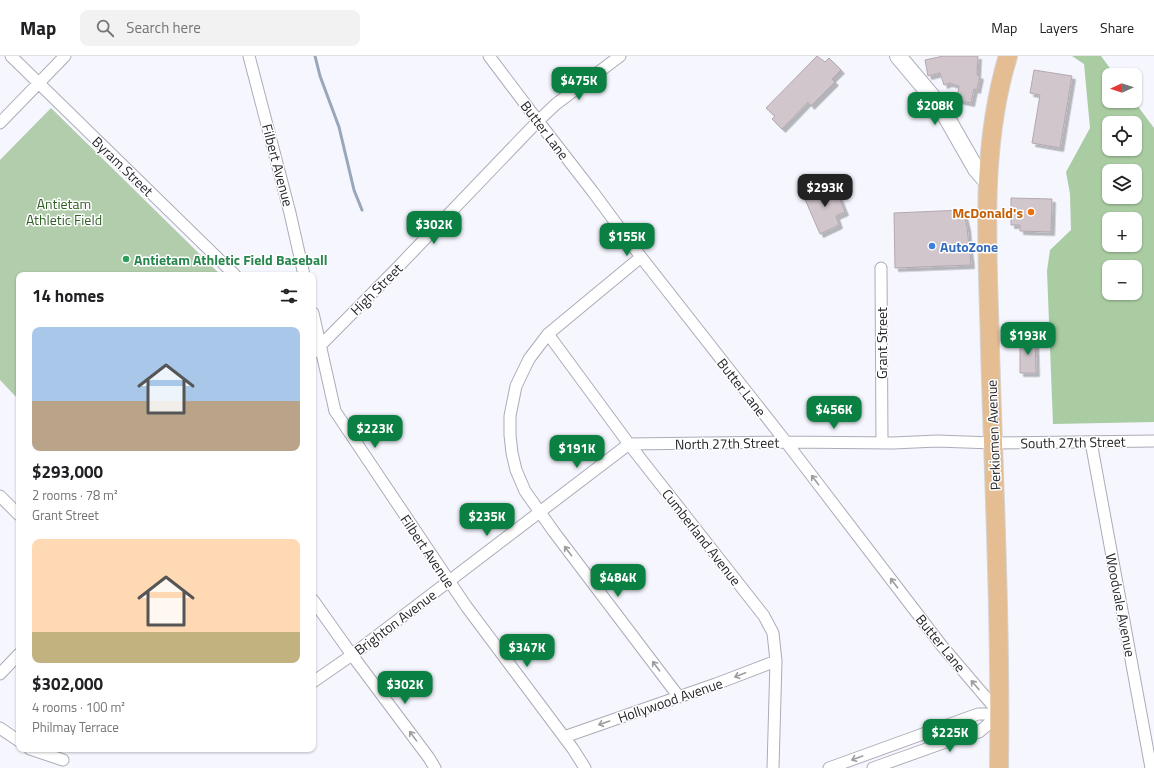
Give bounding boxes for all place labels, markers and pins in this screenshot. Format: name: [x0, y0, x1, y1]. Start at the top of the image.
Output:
pin: $475K: [551, 67, 607, 101]
pin: $208K: [907, 92, 963, 126]
pin: $293K: [797, 174, 853, 208]
place label: McDonald's: [952, 202, 1023, 223]
marker: McDonald's: [1026, 207, 1036, 217]
pin: $302K: [406, 211, 462, 245]
pin: $155K: [599, 223, 655, 257]
place label: AutoZone: [940, 236, 998, 257]
marker: AutoZone: [927, 241, 937, 251]
place label: Antietam Athletic Field Baseball: [134, 249, 328, 270]
marker: Antietam Athletic Field Baseball: [121, 254, 131, 264]
pin: $193K: [1000, 322, 1056, 356]
pin: $456K: [806, 396, 862, 430]
pin: $223K: [347, 415, 403, 449]
pin: $191K: [549, 435, 605, 469]
pin: $235K: [459, 503, 515, 537]
pin: $484K: [590, 564, 646, 598]
pin: $347K: [499, 634, 555, 668]
pin: $302K: [377, 671, 433, 705]
pin: $225K: [922, 719, 978, 753]

